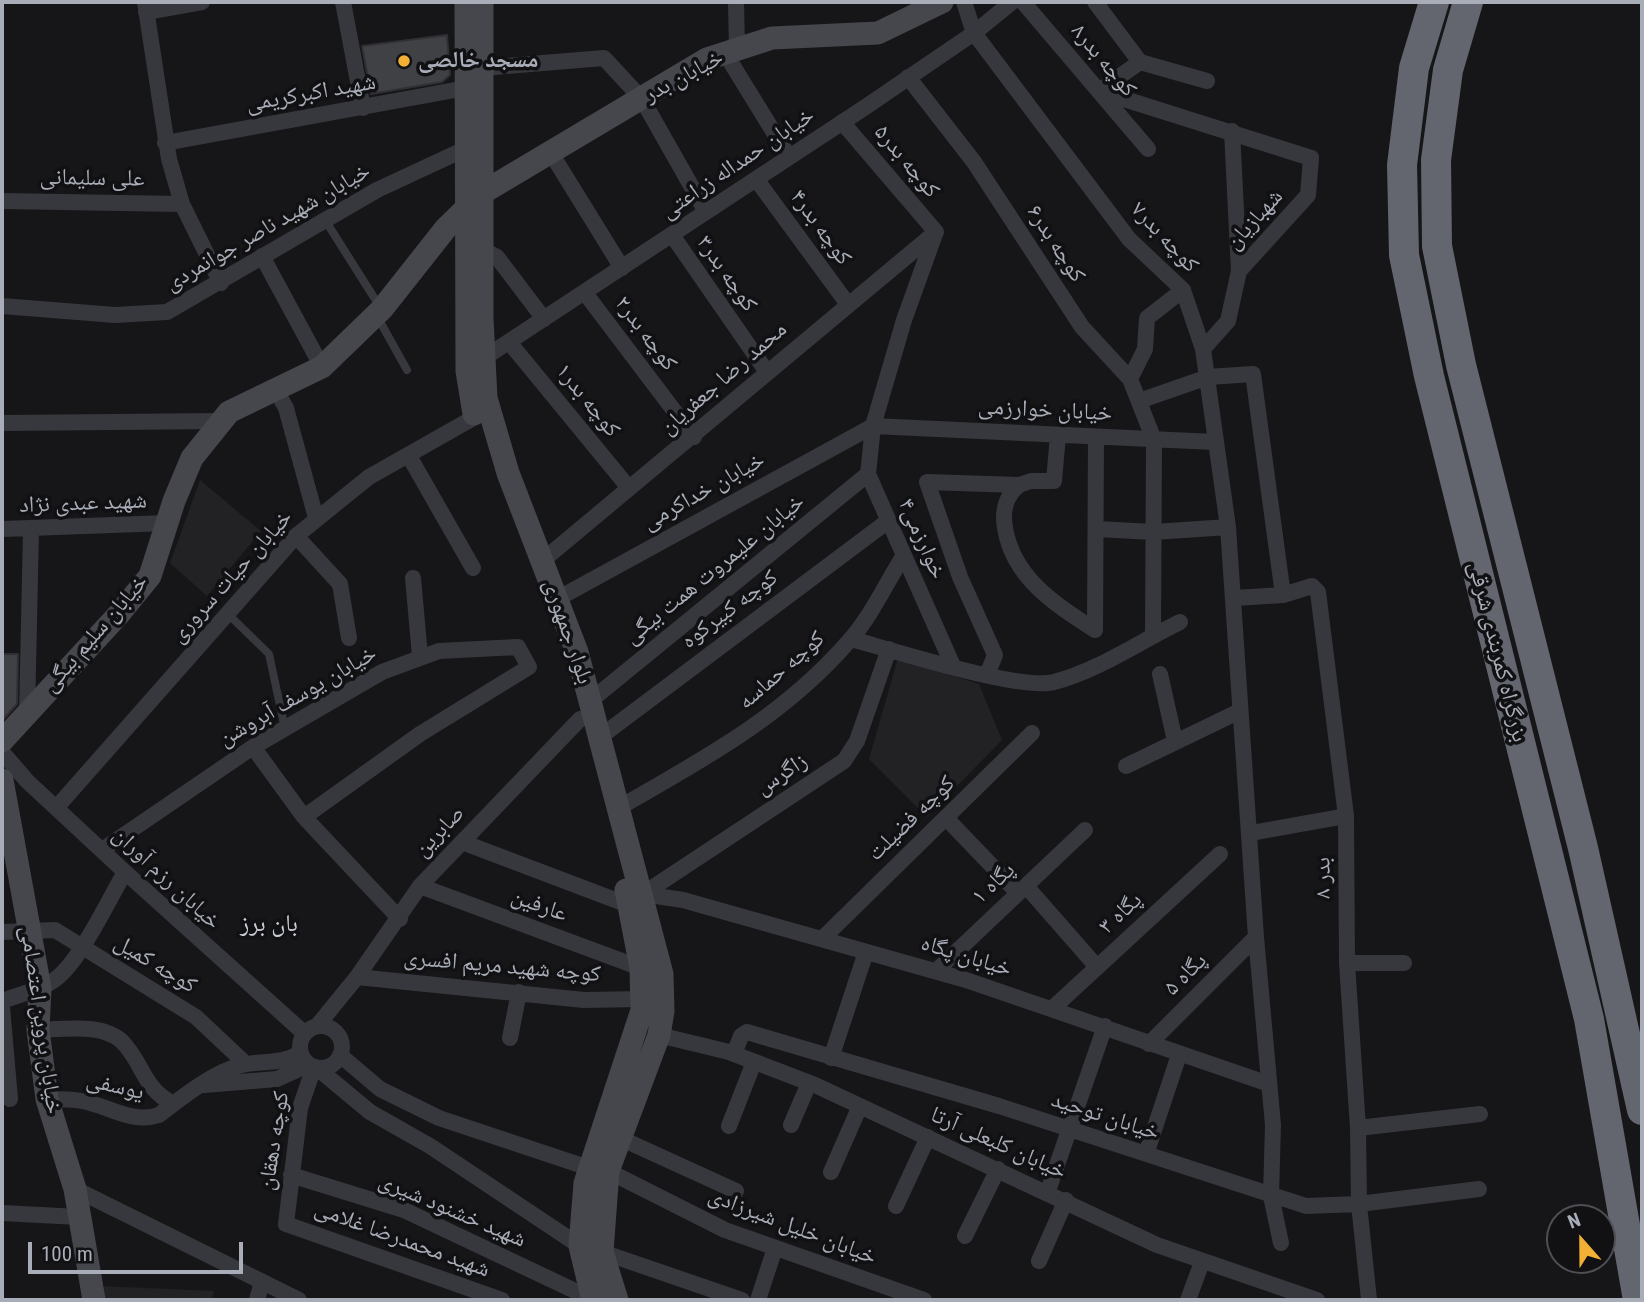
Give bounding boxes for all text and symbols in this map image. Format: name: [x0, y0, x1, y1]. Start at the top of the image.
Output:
street label: کوچه بدر۸: [1064, 19, 1142, 103]
street label: خیابان بدر: [640, 45, 728, 109]
place label: مسجد خالصی: [418, 47, 538, 75]
marker: مسجد خالصی: [396, 53, 412, 69]
street label: شهید اکبرکریمی: [244, 69, 378, 119]
street label: خیابان حمداله زراعتی: [656, 102, 820, 226]
street label: کوچه بدر۵: [867, 120, 945, 204]
street label: خیابان شهید ناصر جوانمردی: [160, 158, 376, 298]
street label: علی سلیمانی: [39, 164, 145, 194]
street label: شهبازیان: [1220, 184, 1290, 256]
street label: کوچه بدر۴: [783, 185, 857, 271]
street label: کوچه بدر۷: [1124, 197, 1204, 279]
street label: کوچه بدر۶: [1020, 200, 1090, 288]
street label: کوچه بدر۳: [690, 230, 762, 318]
street label: کوچه بدر۲: [608, 291, 682, 377]
street label: محمد رضا جعفریان: [655, 316, 793, 442]
street label: کوچه بدر۱: [549, 358, 625, 444]
street label: خیابان خوارزمی: [977, 394, 1113, 428]
street label: خیابان خداکرمی: [638, 447, 770, 537]
street label: شهید عبدی نژاد: [19, 488, 147, 520]
street label: خیابان علیمروت همت بیگی: [619, 489, 811, 651]
street label: خوارزمی۴: [891, 494, 951, 584]
street label: خیابان حیات سروری: [165, 505, 299, 649]
street label: بزرگراه کمربندی شرقی: [1461, 559, 1533, 745]
street label: کوچه کبیرکوه: [676, 565, 784, 655]
street label: خیابان سلیم بیگی: [37, 569, 155, 699]
street label: بلوار جمهوری: [536, 576, 598, 688]
street label: کوچه حماسه: [733, 626, 831, 716]
street label: خیابان یوسف آبروشن: [214, 641, 382, 753]
street label: زاگرس: [751, 748, 813, 802]
street label: کوچه فضیلت: [863, 771, 961, 867]
street label: صابرین: [409, 801, 471, 863]
street label: خیابان رزم آوران: [106, 822, 226, 936]
street label: پگاه ۱: [967, 857, 1021, 911]
street label: بدر ۸: [1310, 857, 1338, 899]
street label: عارفین: [507, 883, 571, 929]
street label: پگاه ۳: [1094, 887, 1148, 941]
district label: بان برز: [240, 911, 298, 939]
street label: خیابان پروین اعتصامی: [13, 924, 67, 1116]
street label: کوچه کمیل: [109, 930, 201, 1000]
street label: خیابان پگاه: [917, 930, 1015, 984]
street label: کوچه شهید مریم افسری: [402, 945, 602, 989]
street label: پگاه ۵: [1159, 948, 1213, 1002]
street label: یوسفی: [83, 1067, 147, 1107]
street label: خیابان توحید: [1047, 1087, 1163, 1147]
street label: کوچه دهقان: [254, 1089, 296, 1193]
street label: خیابان کلبعلی آرتا: [926, 1102, 1070, 1186]
street label: شهید خشنود شیری: [374, 1168, 530, 1254]
street label: خیابان خلیل شیرزادی: [704, 1182, 880, 1272]
street label: شهید محمدرضا غلامی: [311, 1195, 493, 1285]
north arrow: [1546, 1204, 1616, 1274]
text: N: [1564, 1208, 1584, 1234]
scale bar: [32, 1228, 247, 1272]
text: 100 m: [41, 1242, 93, 1266]

